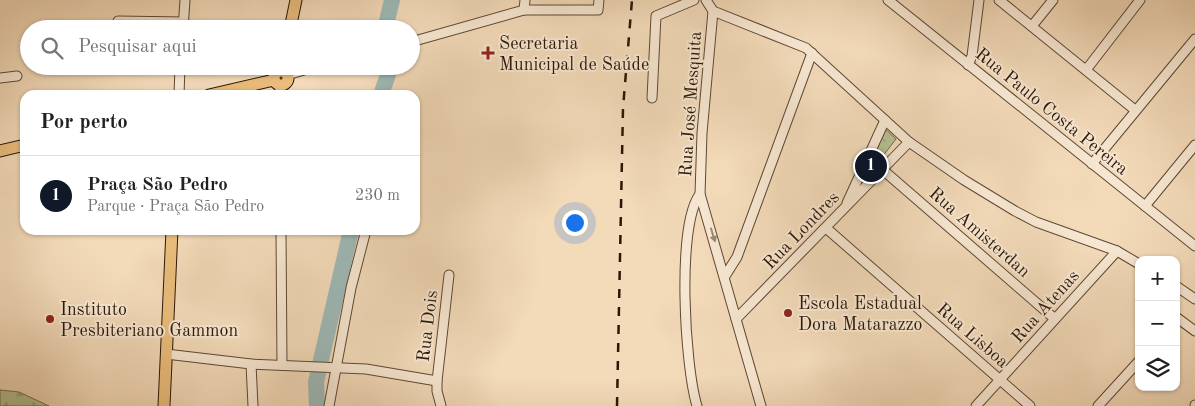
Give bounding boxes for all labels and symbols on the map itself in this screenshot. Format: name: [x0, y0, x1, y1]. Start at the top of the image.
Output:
street label: Rua José Mesquita: [677, 30, 705, 178]
place label: Secretaria Municipal de Saúde: [499, 35, 649, 74]
street label: Rua Paulo Costa Pereira: [972, 45, 1131, 179]
marker: Secretaria Municipal de Saúde: [481, 46, 495, 60]
pin: 1: [855, 147, 887, 185]
street label: Rua Amisterdan: [925, 184, 1033, 281]
street label: Rua Londres: [761, 188, 843, 273]
your location: [562, 210, 588, 236]
one-way arrow: [709, 227, 717, 242]
street label: Rua Atenas: [1009, 267, 1083, 347]
street label: Rua Dois: [415, 289, 441, 363]
place label: Escola Estadual Dora Matarazzo: [798, 295, 923, 334]
street label: Rua Lisboa: [933, 300, 1012, 372]
place label: Instituto Presbiteriano Gammon: [60, 301, 239, 340]
marker: Escola Estadual Dora Matarazzo: [782, 307, 794, 319]
marker: Instituto Presbiteriano Gammon: [44, 313, 56, 325]

